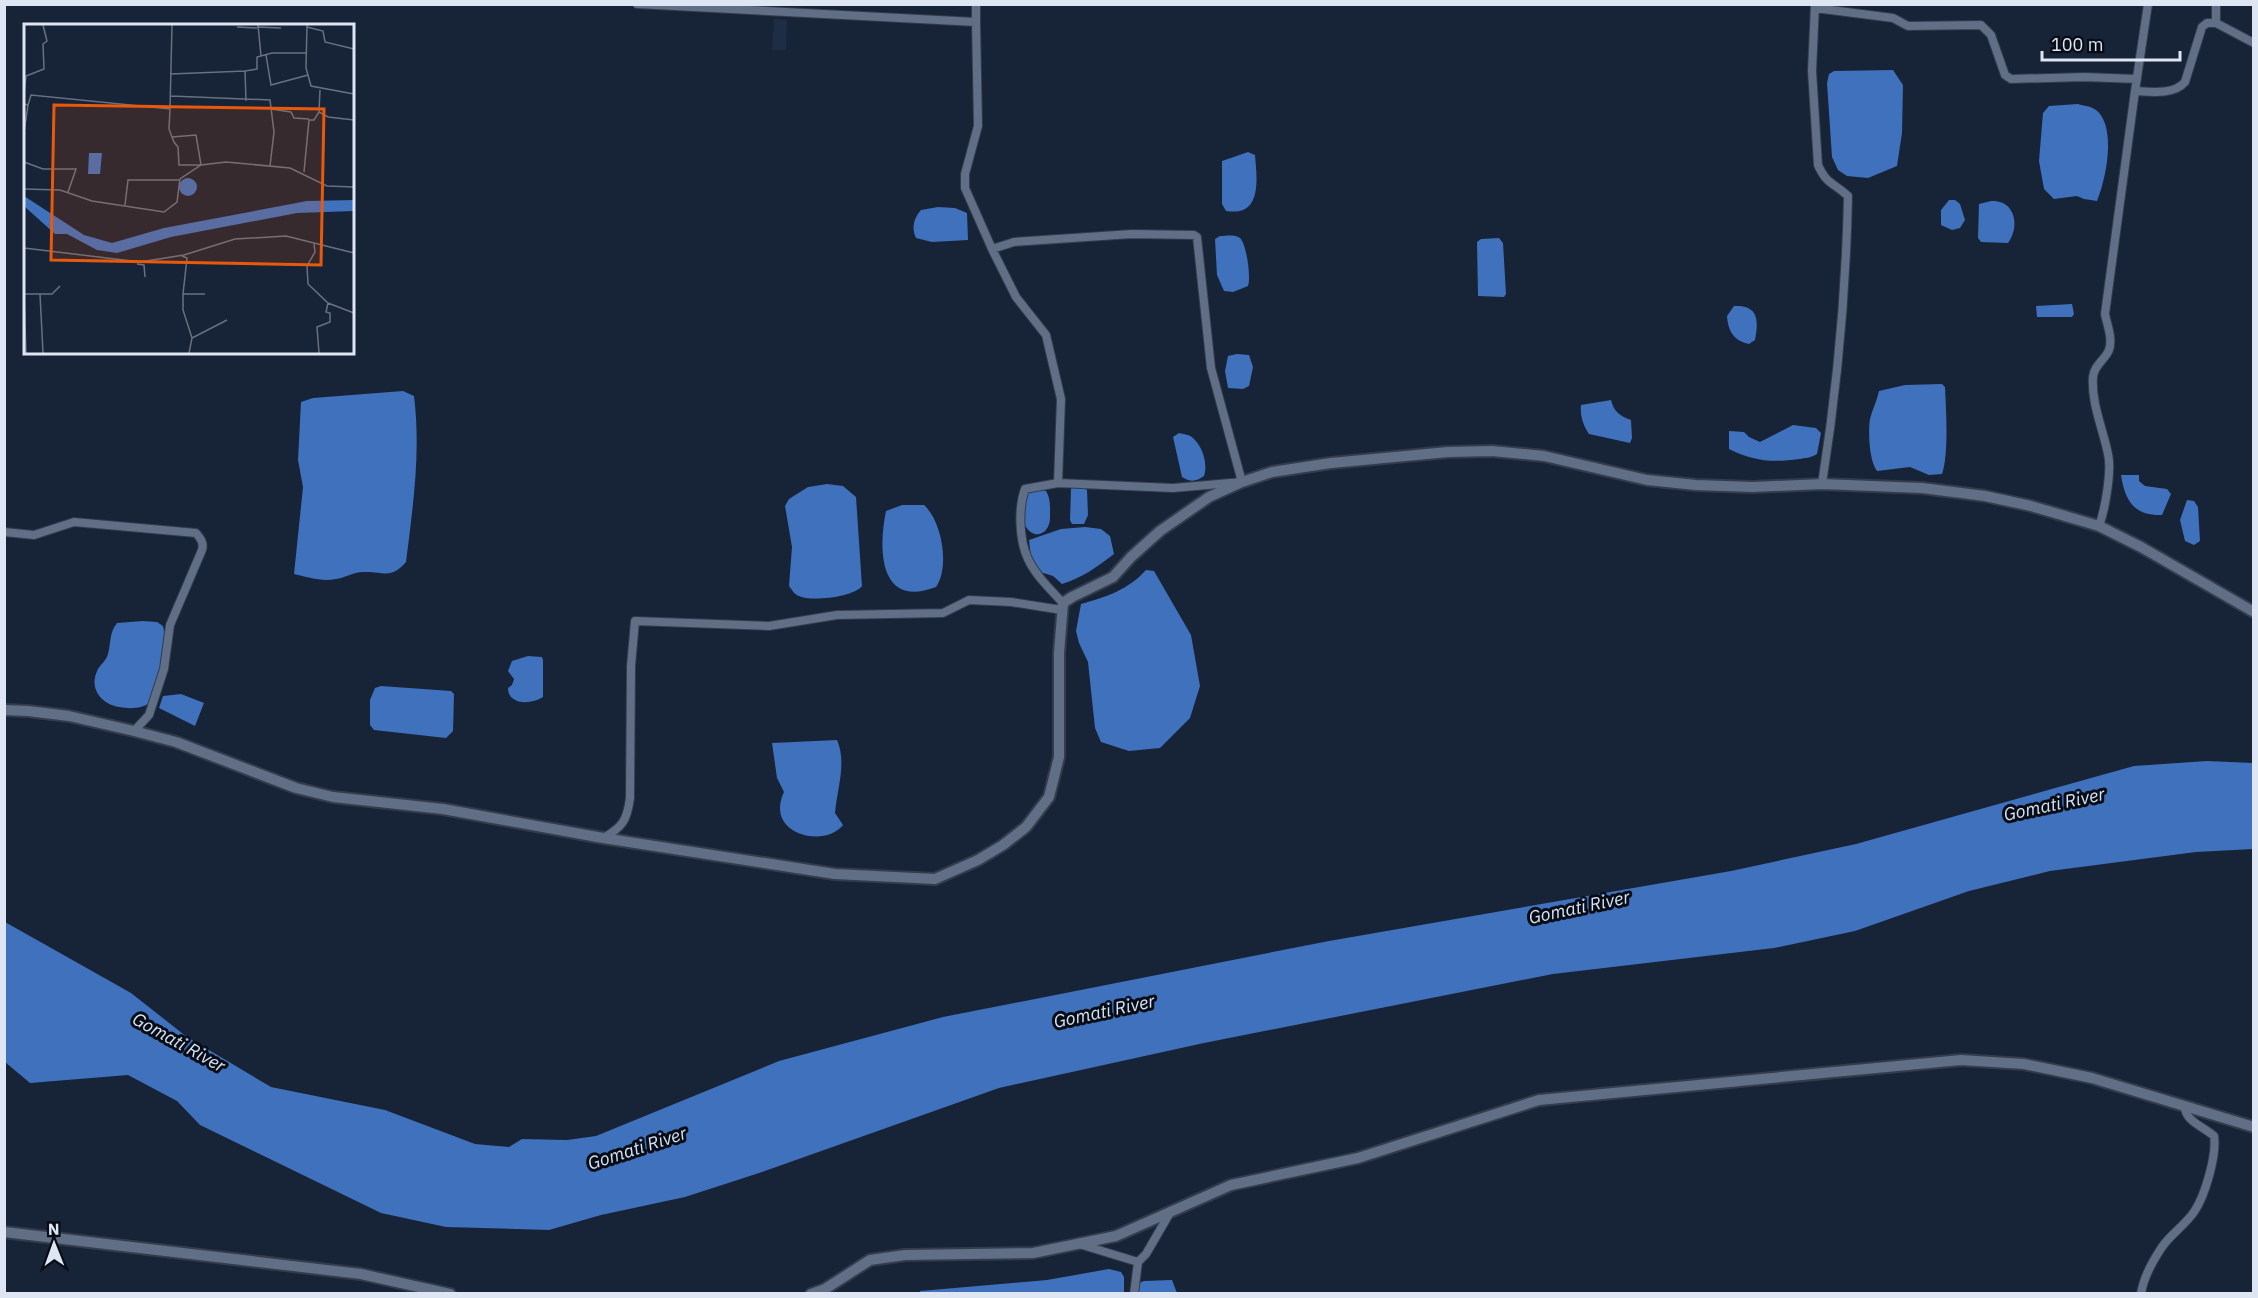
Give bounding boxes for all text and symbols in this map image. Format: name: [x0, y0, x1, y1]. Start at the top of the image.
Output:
inset map: [24, 24, 354, 354]
scale bar: [2042, 24, 2180, 62]
text: 100 m: [2051, 33, 2103, 56]
water label: Gomati River: [2001, 782, 2107, 826]
water label: Gomati River: [1526, 885, 1632, 929]
water label: Gomati River: [1051, 989, 1157, 1033]
water label: Gomati River: [129, 1007, 230, 1077]
water label: Gomati River: [585, 1121, 690, 1175]
north arrow: [24, 1214, 84, 1274]
text: N: [48, 1219, 60, 1239]

